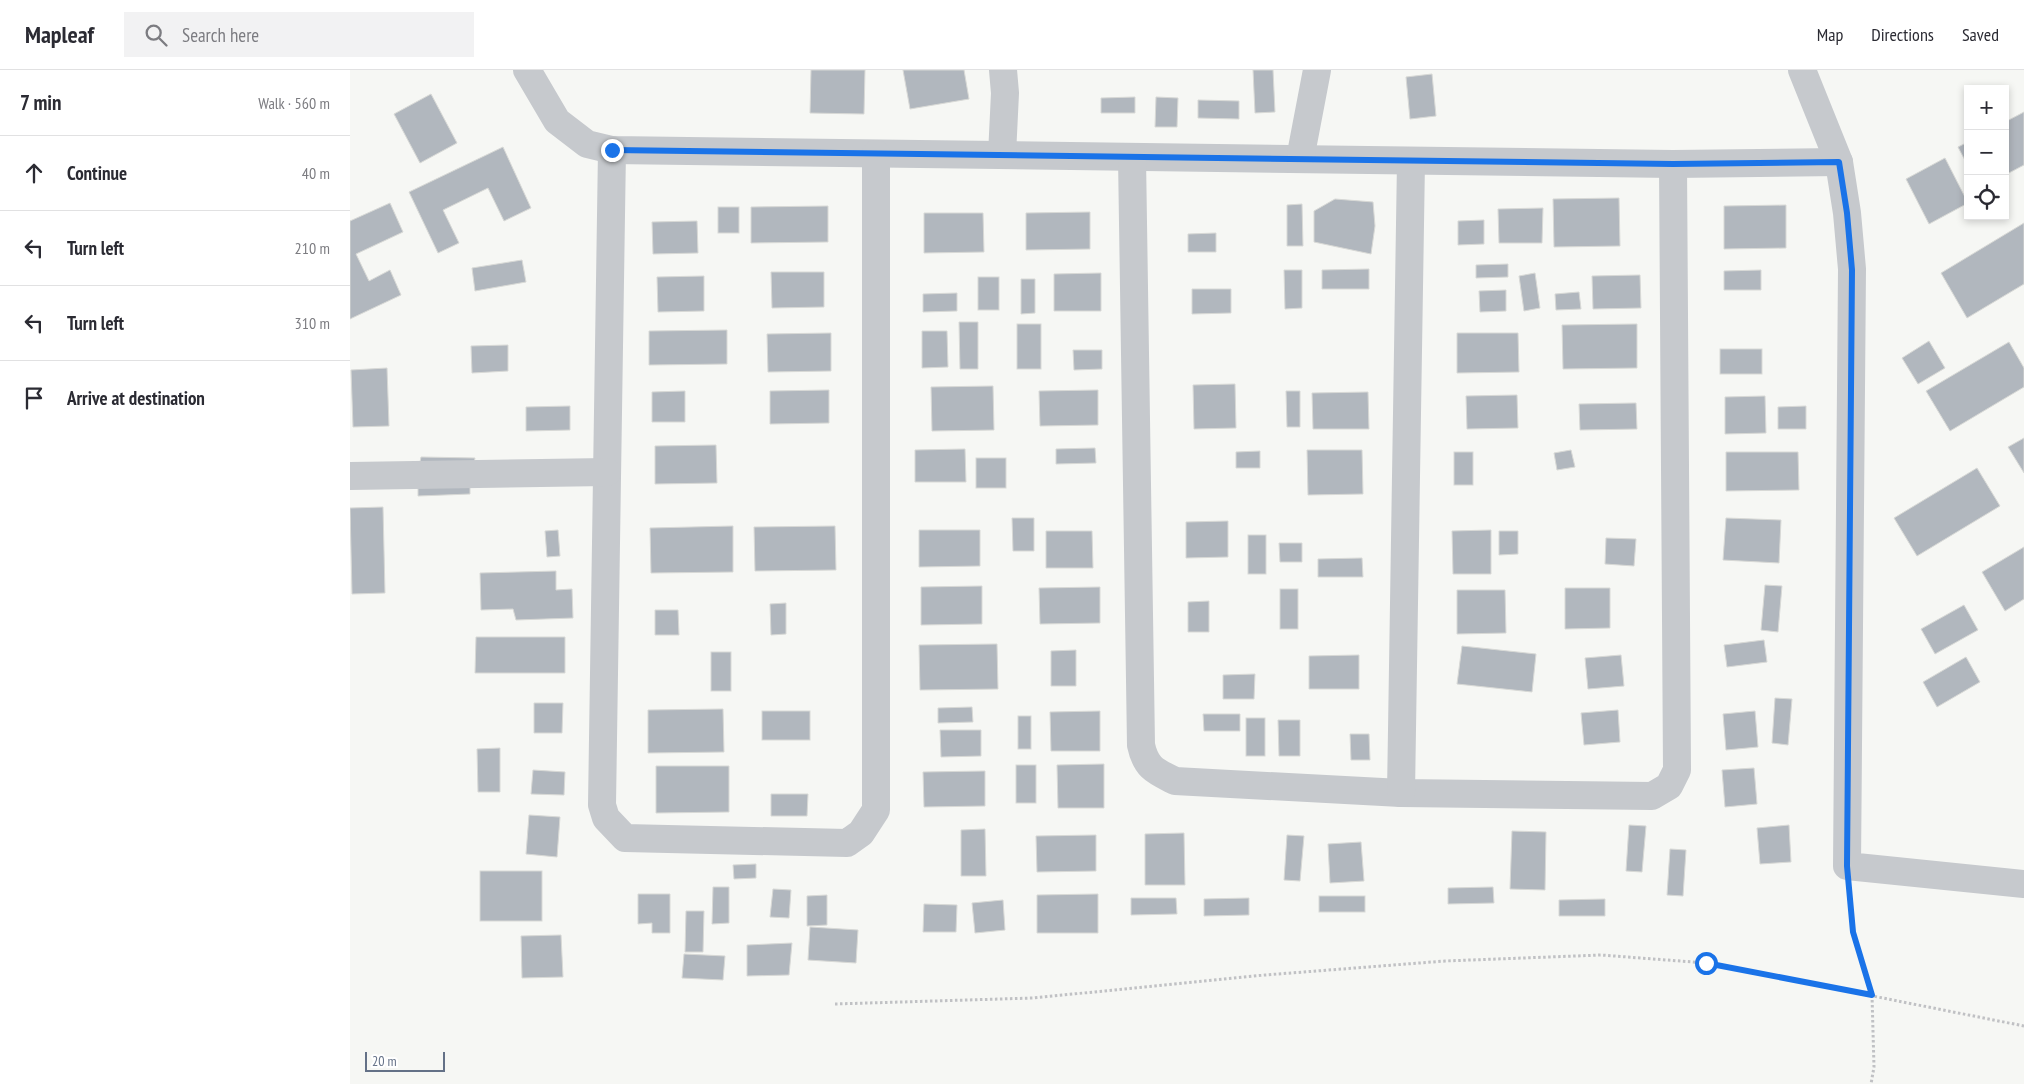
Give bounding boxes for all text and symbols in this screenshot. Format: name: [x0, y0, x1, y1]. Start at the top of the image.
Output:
search box: [124, 12, 474, 57]
text: Mapleaf: [25, 19, 94, 50]
icon: search: [142, 21, 170, 49]
text: Search here: [182, 23, 259, 47]
text: Map: [1817, 23, 1843, 46]
text: Directions: [1871, 23, 1934, 46]
text: Saved: [1962, 23, 1999, 46]
map controls: [1964, 85, 2009, 220]
button: +: [1964, 85, 2009, 130]
text: 7 min: [20, 89, 62, 116]
text: Walk · 560 m: [258, 93, 330, 113]
button: −: [1964, 130, 2009, 175]
route end: [601, 139, 624, 162]
icon: ahead: [20, 159, 48, 187]
text: Continue: [67, 161, 127, 185]
text: 40 m: [302, 163, 330, 183]
button: locate: [1964, 175, 2009, 220]
icon: left: [20, 234, 48, 262]
text: Turn left: [67, 236, 124, 260]
text: 210 m: [295, 238, 330, 258]
icon: left: [20, 309, 48, 337]
text: Turn left: [67, 311, 124, 335]
text: 310 m: [295, 313, 330, 333]
icon: arrive: [20, 384, 48, 412]
text: Arrive at destination: [67, 386, 205, 410]
route start: [1695, 952, 1718, 975]
scale bar: [365, 1049, 445, 1072]
text: 20 m: [372, 1052, 397, 1070]

